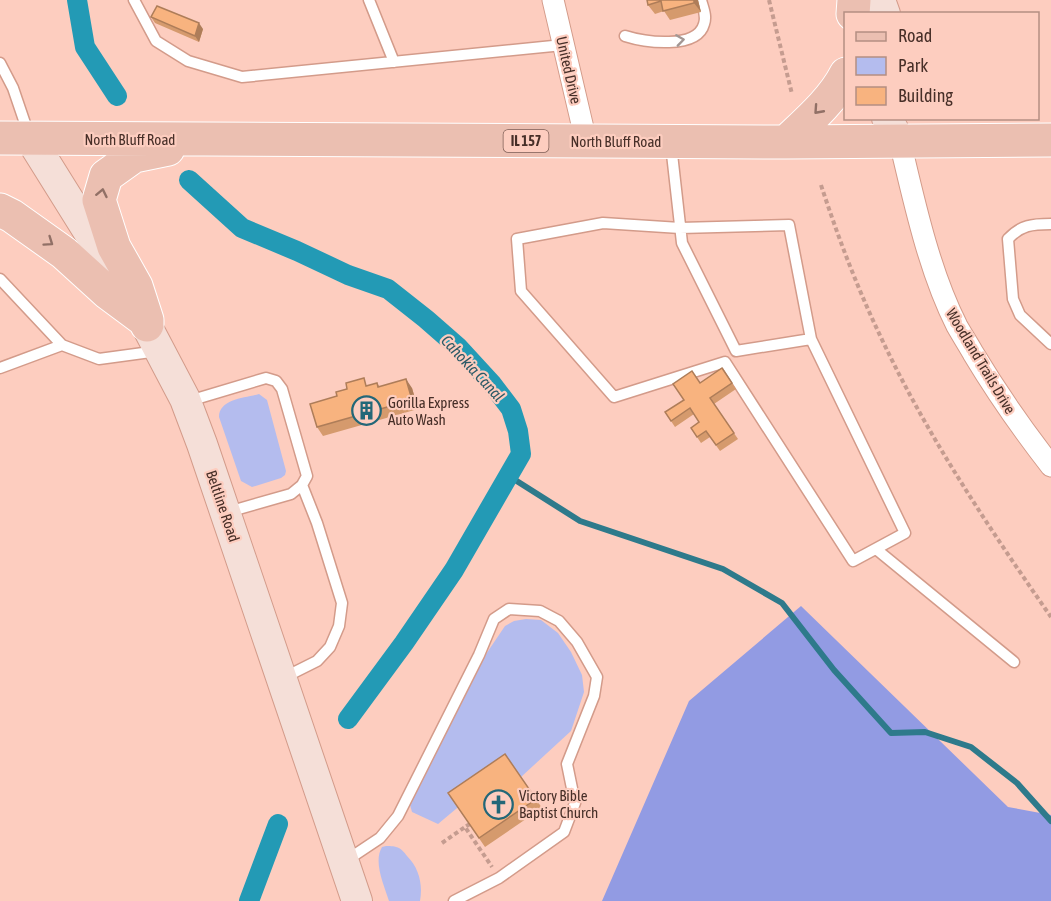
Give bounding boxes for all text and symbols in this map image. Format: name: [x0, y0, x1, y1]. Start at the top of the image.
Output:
legend: [844, 12, 1039, 120]
text: Road: [898, 25, 932, 46]
one-way arrow: [675, 34, 685, 46]
street label: United Drive: [553, 35, 585, 106]
text: Park: [898, 55, 928, 76]
text: Building: [898, 85, 953, 106]
one-way arrow: [814, 103, 825, 114]
road number: IL 157: [504, 130, 548, 152]
street label: North Bluff Road: [85, 131, 175, 148]
street label: North Bluff Road: [571, 133, 661, 150]
one-way arrow: [95, 188, 108, 198]
one-way arrow: [42, 235, 53, 246]
street label: Woodland Trails Drive: [943, 305, 1019, 417]
water label: Cahokia Canal: [438, 331, 508, 405]
place label: Gorilla Express Auto Wash: [388, 394, 469, 428]
building icon: Gorilla Express Auto Wash: [351, 395, 383, 427]
street label: Beltline Road: [203, 468, 243, 544]
place label: Victory Bible Baptist Church: [519, 787, 598, 821]
church icon: Victory Bible Baptist Church: [482, 788, 514, 820]

